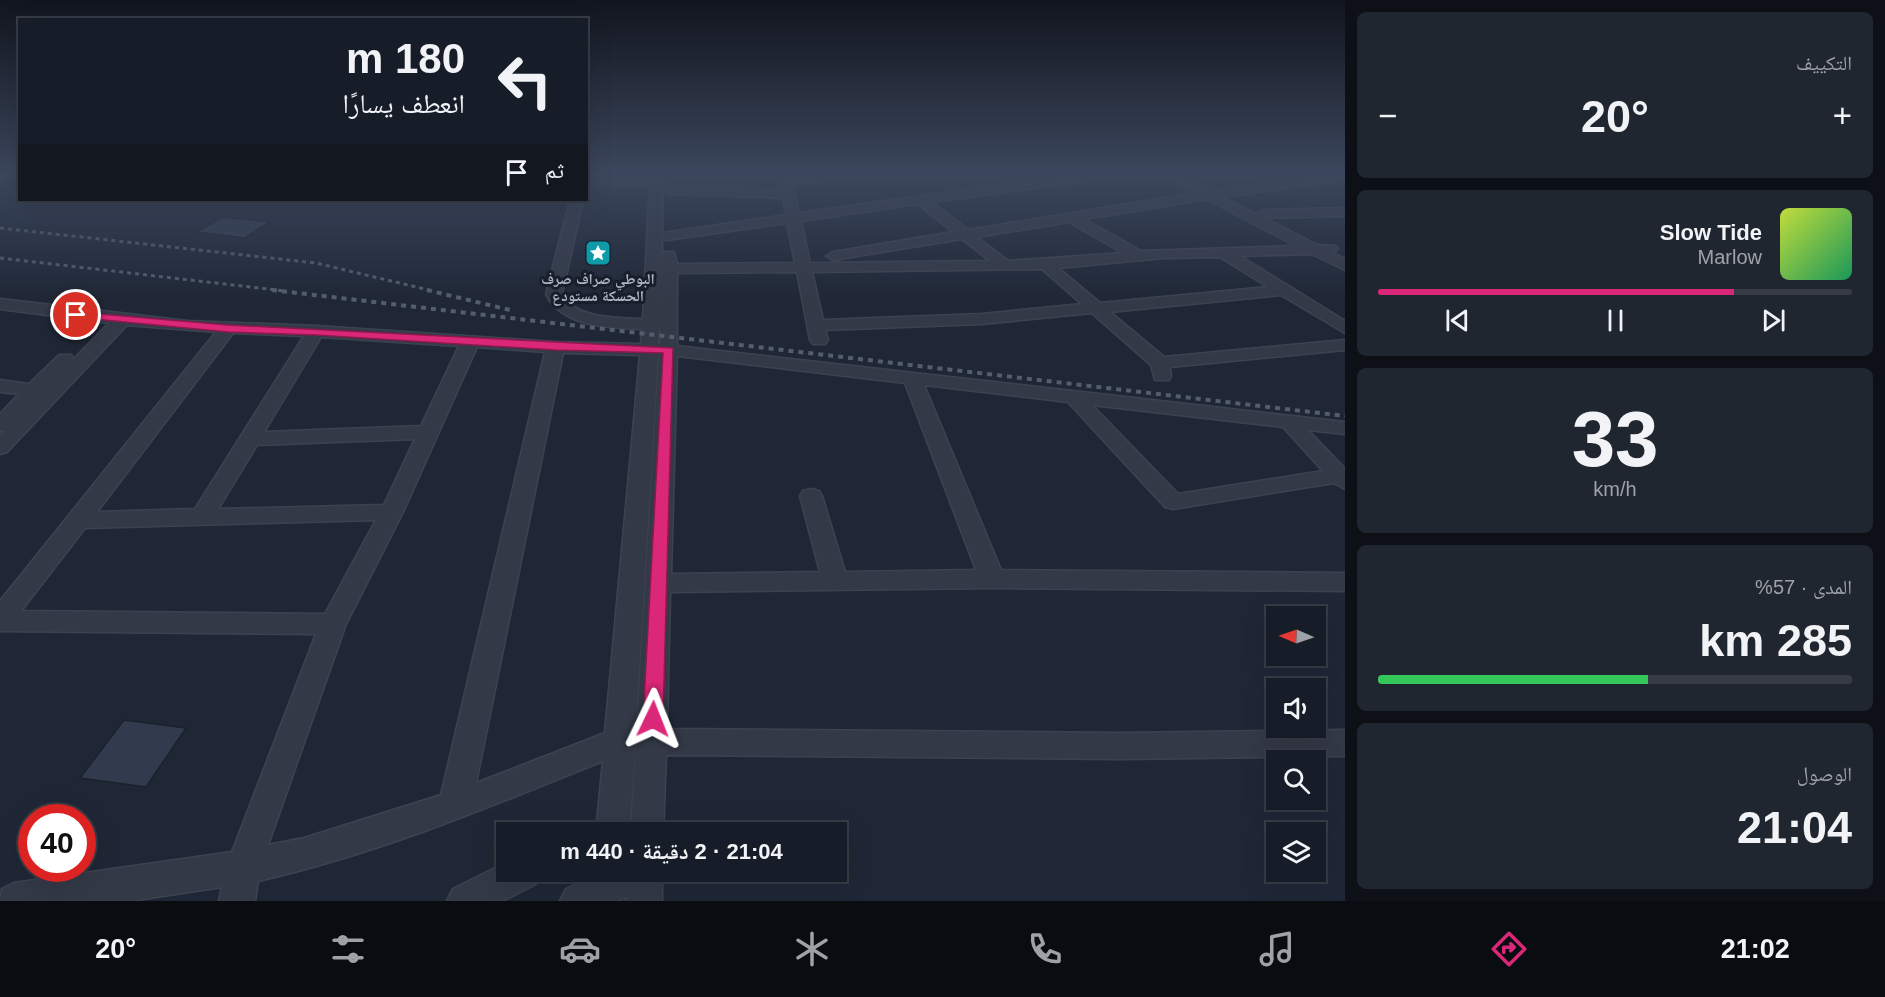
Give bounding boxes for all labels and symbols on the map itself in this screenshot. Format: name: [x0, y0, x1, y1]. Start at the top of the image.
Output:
place icon: البوطي صراف صرف الحسكة مستودع: [583, 238, 613, 268]
place label: البوطي صراف صرف الحسكة مستودع: [541, 270, 655, 306]
pin: [50, 289, 101, 340]
north arrow: [1266, 606, 1326, 666]
position arrow: [621, 687, 685, 751]
speed limit sign: 40: [18, 804, 96, 882]

